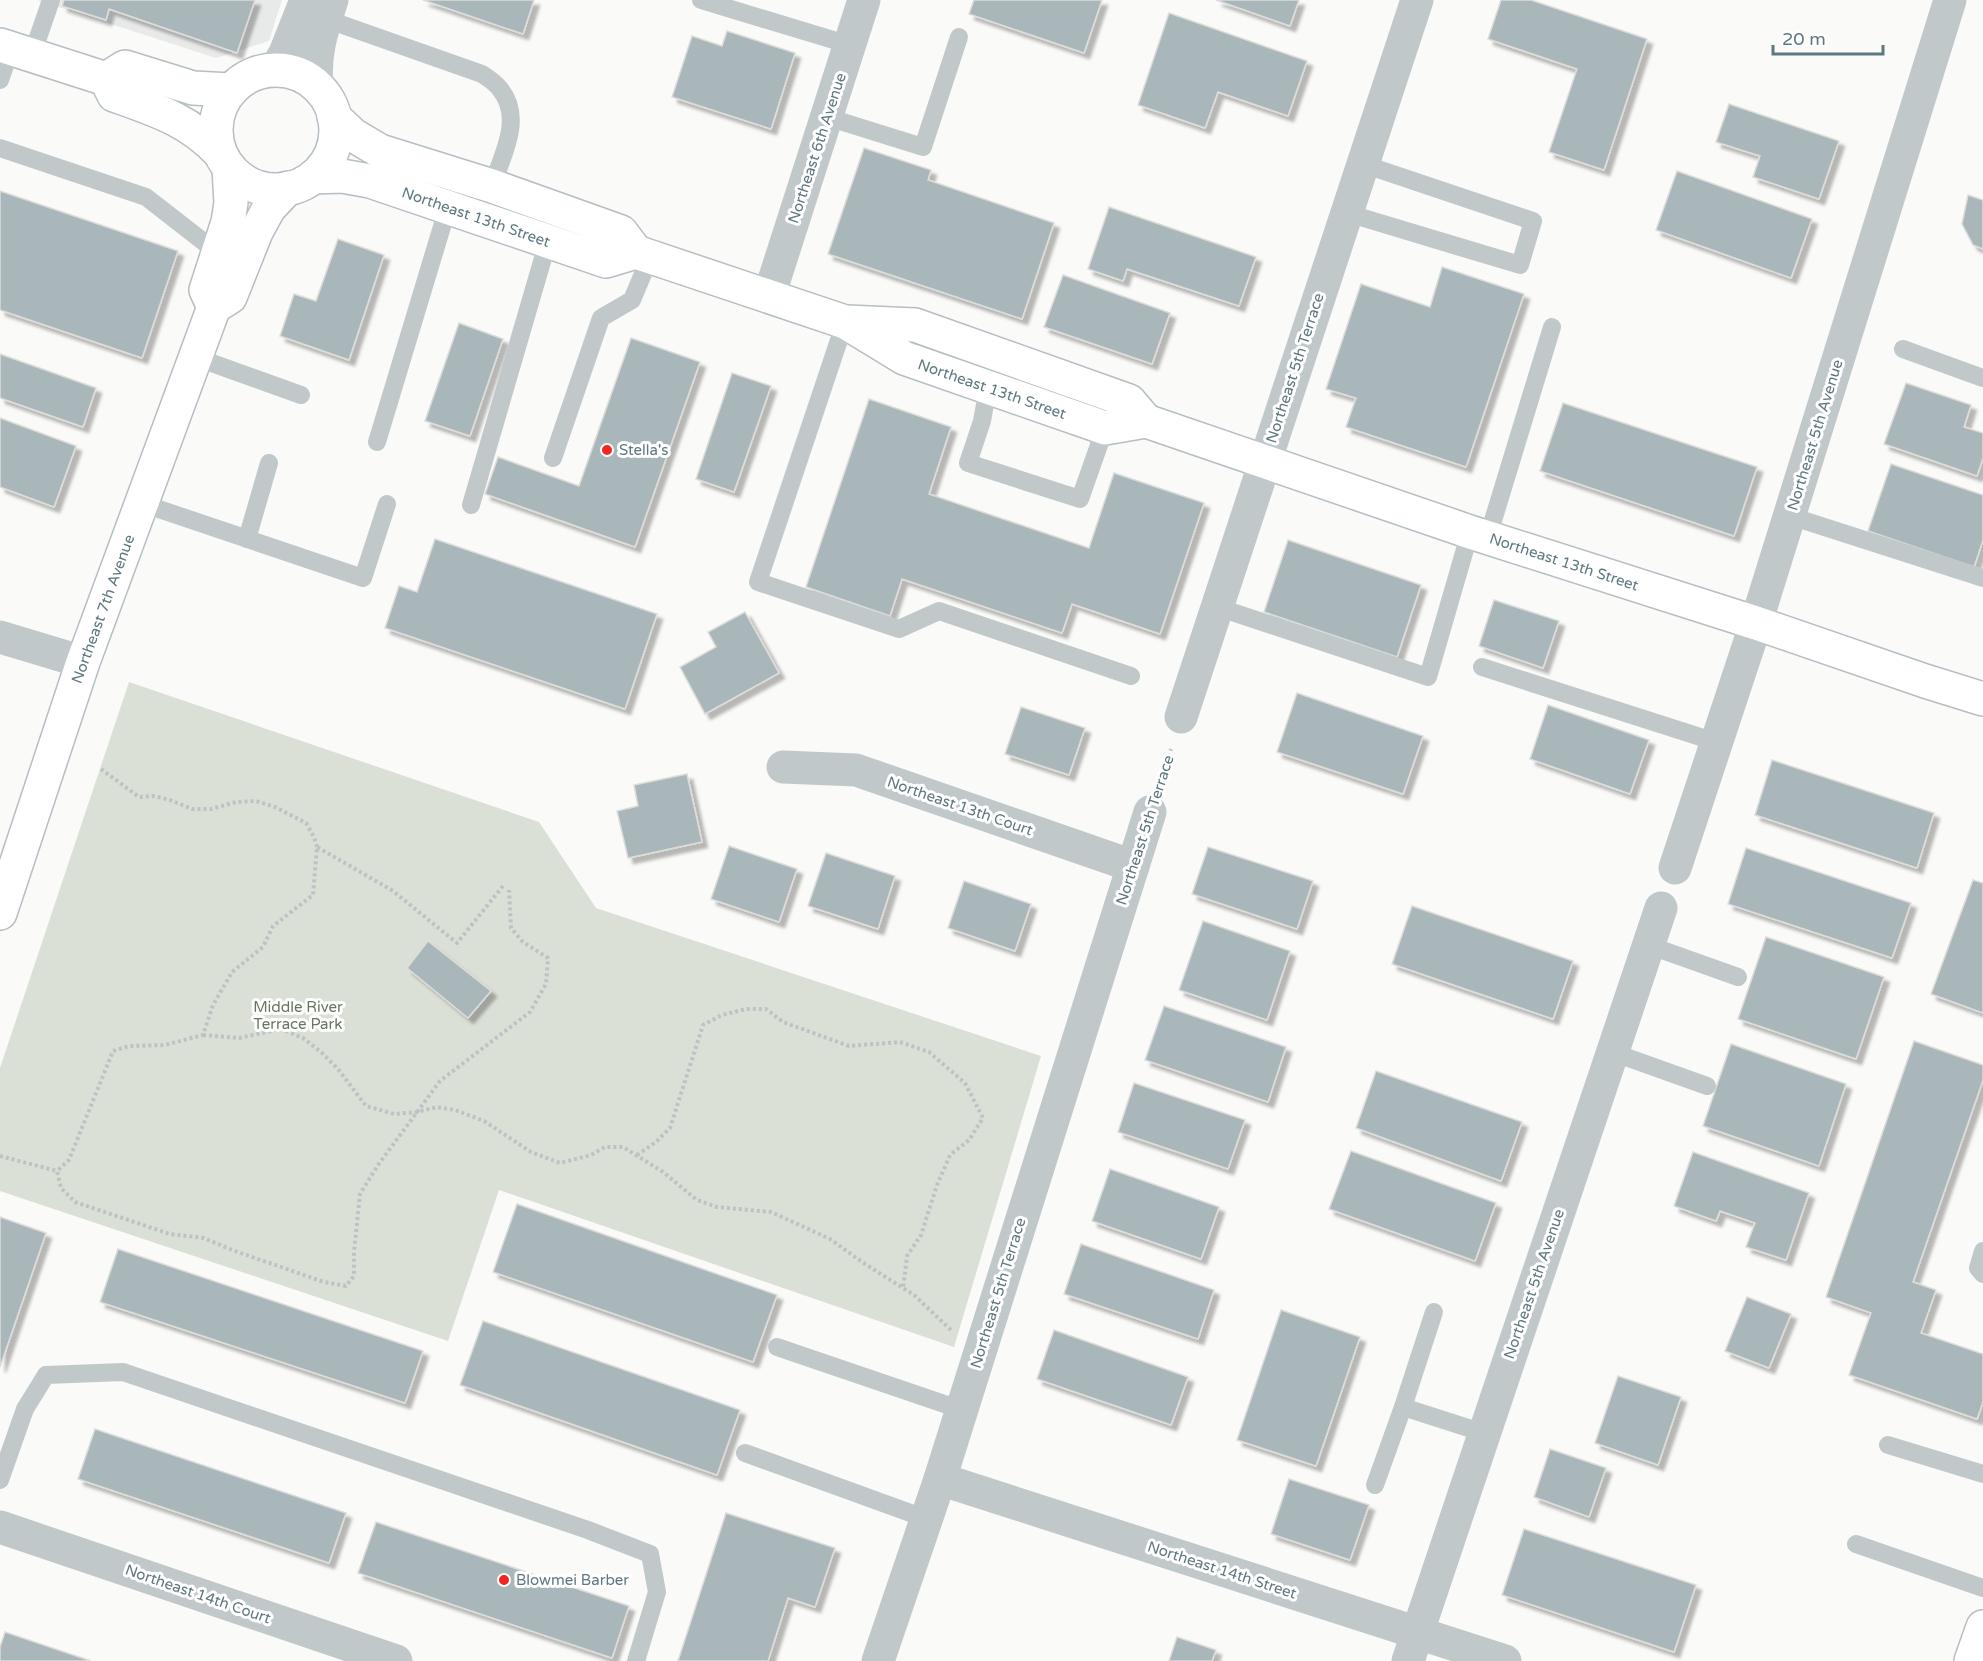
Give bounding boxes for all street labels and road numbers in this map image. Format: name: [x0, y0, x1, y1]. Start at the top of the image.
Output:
street label: Northeast 6th Avenue: [784, 70, 850, 226]
street label: Northeast 13th Street: [399, 183, 553, 251]
street label: Northeast 5th Terrace: [1262, 291, 1328, 445]
street label: Northeast 13th Street: [915, 355, 1069, 423]
street label: Northeast 5th Avenue: [1783, 357, 1847, 513]
street label: Northeast 13th Street: [1487, 529, 1641, 595]
street label: Northeast 7th Avenue: [68, 532, 138, 686]
street label: Northeast 5th Terrace: [1112, 753, 1178, 907]
street label: Northeast 13th Court: [885, 773, 1035, 839]
street label: Northeast 5th Avenue: [1500, 1207, 1568, 1361]
street label: Northeast 5th Terrace: [967, 1216, 1029, 1370]
street label: Northeast 14th Street: [1145, 1537, 1299, 1603]
street label: Northeast 14th Court: [123, 1561, 273, 1627]

